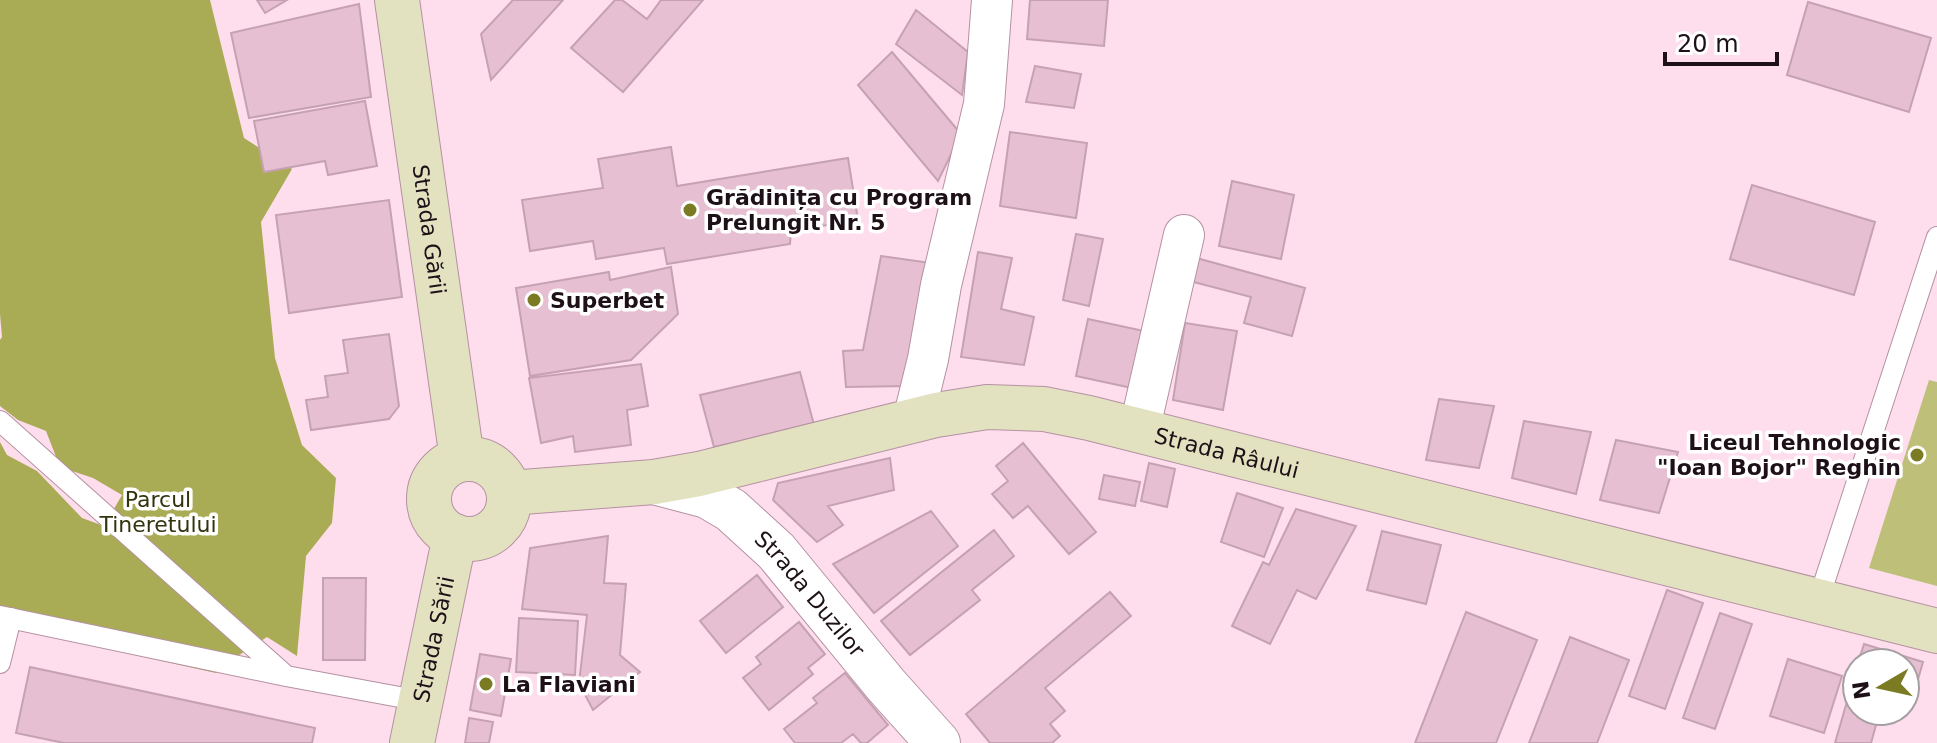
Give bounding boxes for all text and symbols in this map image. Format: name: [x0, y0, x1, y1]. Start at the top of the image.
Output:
scale bar: [1665, 16, 1777, 66]
text: 20 m: [1677, 30, 1739, 58]
street label: Strada Gării: [408, 163, 451, 297]
place label: Grădinița cu Program Prelungit Nr. 5: [706, 185, 972, 235]
marker: Grădinița cu Program Prelungit Nr. 5: [681, 201, 699, 219]
place label: Superbet: [550, 288, 665, 313]
marker: Superbet: [525, 291, 543, 309]
street label: Strada Râului: [1152, 422, 1302, 483]
place label: Liceul Tehnologic "Ioan Bojor" Reghin: [1657, 430, 1901, 480]
marker: Liceul Tehnologic "Ioan Bojor" Reghin: [1908, 446, 1926, 464]
park label: Parcul Tineretului: [98, 487, 217, 537]
street label: Strada Duzilor: [750, 526, 871, 662]
street label: Strada Sării: [408, 574, 459, 705]
north arrow: [1841, 647, 1921, 727]
place label: La Flaviani: [502, 672, 636, 697]
marker: La Flaviani: [477, 675, 495, 693]
text: N: [1848, 679, 1876, 701]

